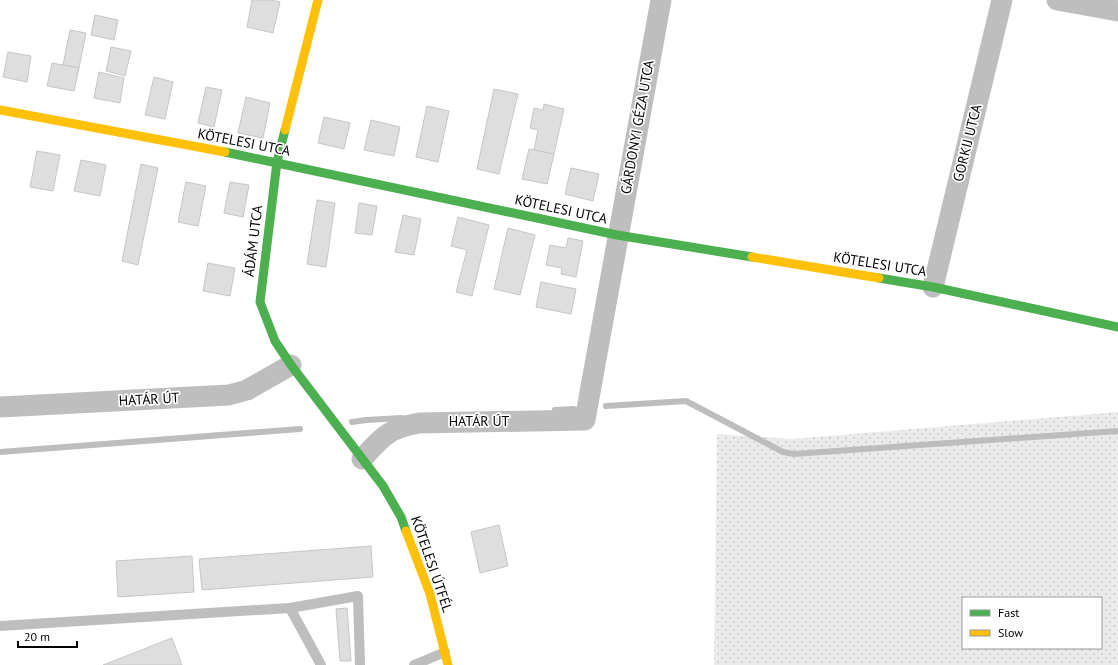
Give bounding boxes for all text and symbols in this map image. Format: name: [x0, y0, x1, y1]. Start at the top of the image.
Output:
street label: GÁRDONYI GÉZA UTCA: [616, 58, 658, 195]
street label: GORKIJ UTCA: [949, 102, 985, 183]
street label: KÖTELESI UTCA: [196, 124, 293, 160]
street label: KÖTELESI UTCA: [513, 190, 610, 228]
street label: ÁDÁM UTCA: [240, 203, 266, 278]
street label: KÖTELESI UTCA: [832, 248, 929, 280]
street label: HATÁR ÚT: [118, 388, 180, 410]
street label: HATÁR ÚT: [449, 412, 510, 430]
street label: KÖTELESI ÚTFÉL: [407, 513, 457, 615]
legend: [962, 597, 1102, 649]
text: Fast: [998, 605, 1019, 620]
scale bar: [18, 623, 77, 649]
text: Slow: [998, 625, 1023, 640]
text: 20 m: [24, 629, 50, 644]

